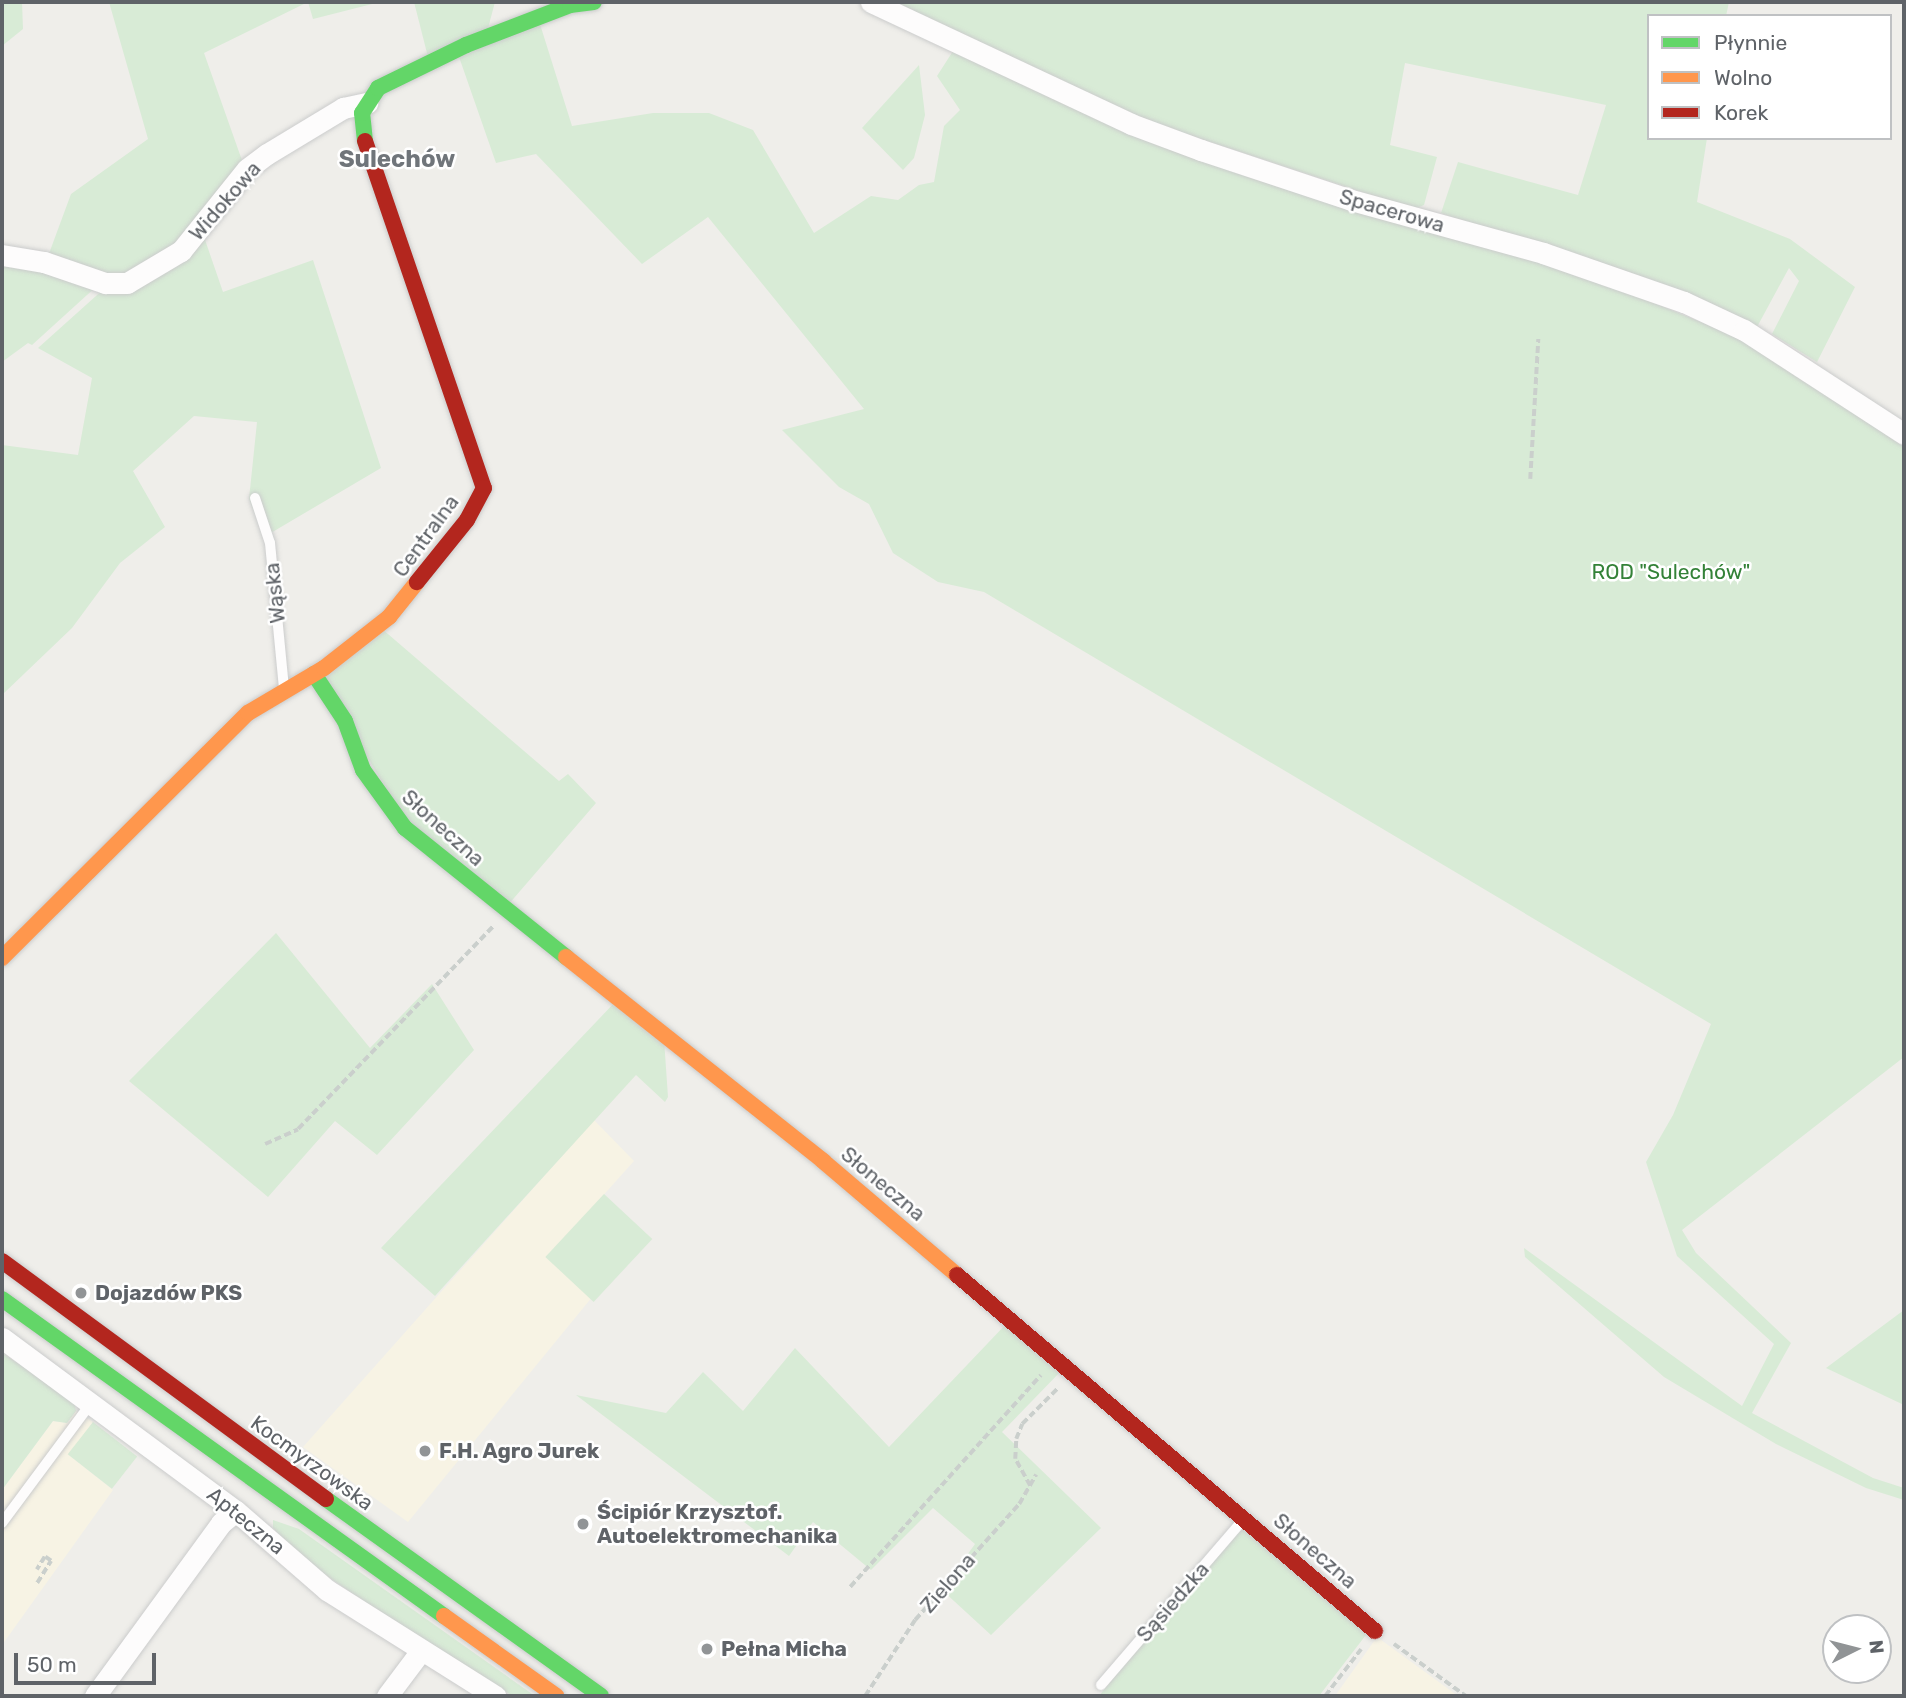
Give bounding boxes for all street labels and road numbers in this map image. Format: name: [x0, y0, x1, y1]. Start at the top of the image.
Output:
street label: Widokowa: [184, 156, 266, 246]
street label: Spacerowa: [1337, 184, 1447, 238]
street label: Centralna: [388, 490, 464, 582]
street label: Wąska: [259, 561, 291, 625]
street label: Słoneczna: [397, 785, 489, 871]
street label: Słoneczna: [836, 1142, 930, 1226]
street label: Kocmyrzowska: [246, 1410, 378, 1516]
street label: Apteczna: [202, 1482, 290, 1560]
street label: Słoneczna: [1268, 1508, 1362, 1594]
street label: Zielona: [915, 1548, 981, 1618]
street label: Sąsiedzka: [1131, 1557, 1215, 1647]

